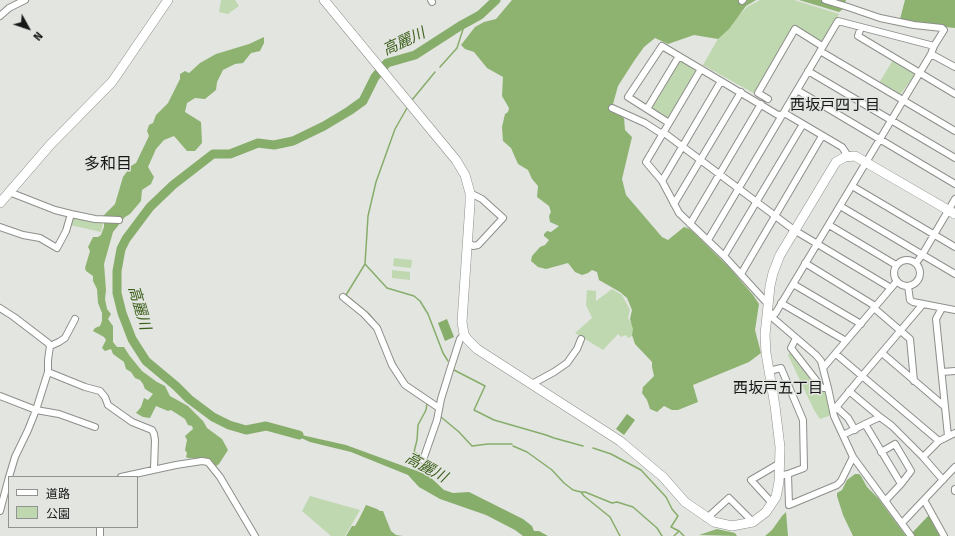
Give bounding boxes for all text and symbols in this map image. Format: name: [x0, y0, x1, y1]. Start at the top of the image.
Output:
north arrow: [8, 8, 48, 48]
water label: 高麗川: [380, 24, 428, 60]
text: N: [30, 29, 45, 43]
district label: 西坂戸四丁目: [790, 97, 880, 115]
district label: 多和目: [84, 155, 132, 175]
water label: 高麗川: [124, 284, 154, 332]
district label: 西坂戸五丁目: [733, 380, 823, 398]
water label: 高麗川: [402, 449, 450, 487]
legend: [8, 476, 138, 528]
text: 道路: [46, 487, 70, 501]
text: 公園: [46, 507, 70, 521]

